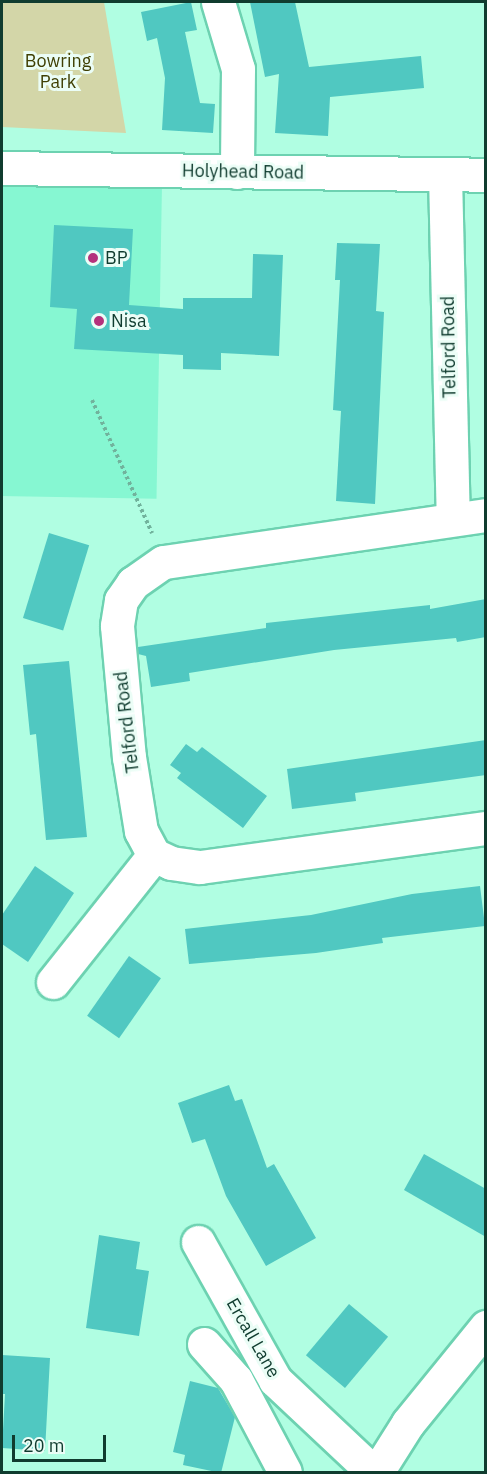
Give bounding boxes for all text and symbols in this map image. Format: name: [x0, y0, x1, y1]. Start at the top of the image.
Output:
park label: Bowring Park: [25, 51, 91, 94]
street label: Holyhead Road: [182, 160, 304, 184]
place label: BP: [105, 247, 128, 269]
marker: BP: [86, 251, 100, 265]
street label: Telford Road: [437, 296, 461, 398]
place label: Nisa: [111, 310, 147, 332]
marker: Nisa: [92, 314, 106, 328]
street label: Telford Road: [110, 670, 144, 774]
street label: Ercall Lane: [222, 1294, 284, 1382]
scale bar: [15, 1423, 110, 1461]
text: 20 m: [23, 1434, 65, 1457]

